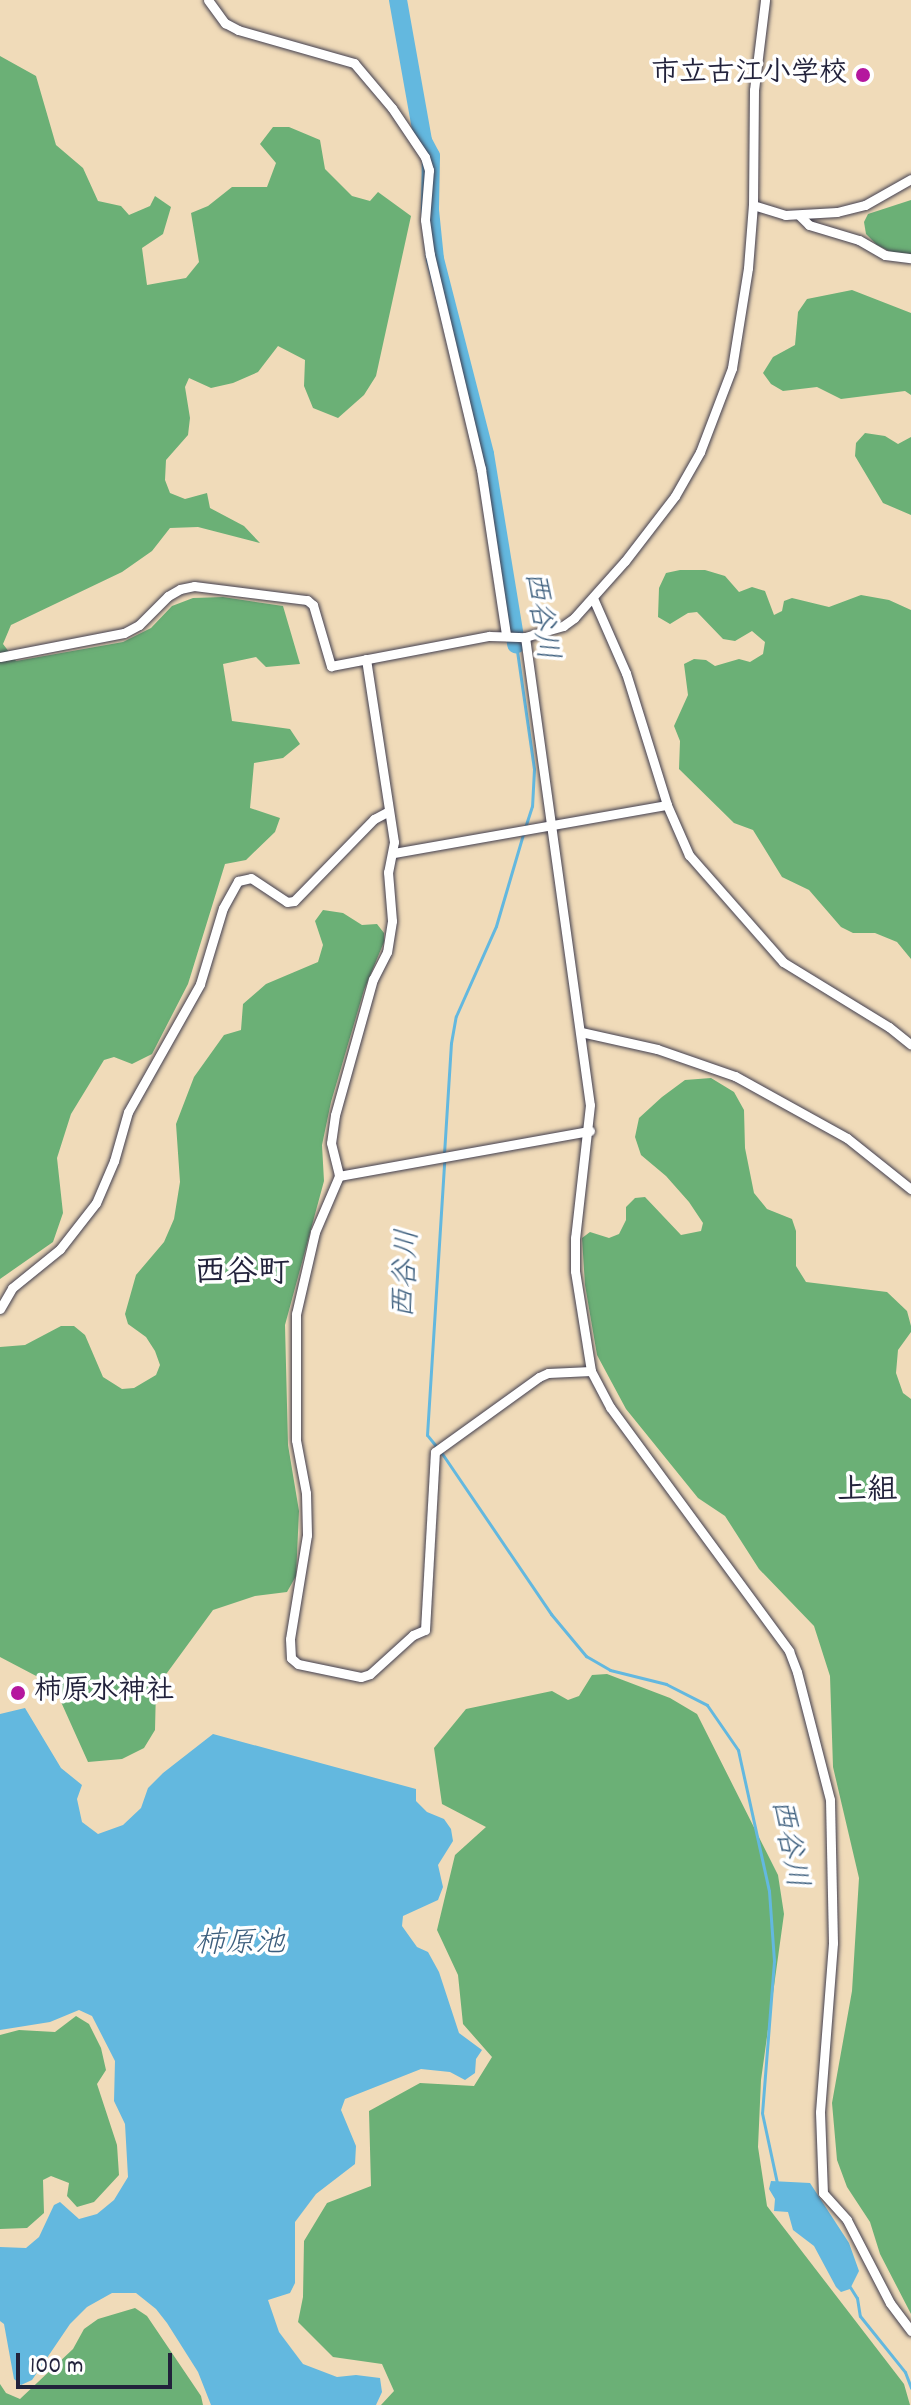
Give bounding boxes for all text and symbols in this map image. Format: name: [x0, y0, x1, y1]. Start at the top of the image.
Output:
place label: 市立古江小学校: [651, 58, 847, 92]
marker: 市立古江小学校: [854, 66, 872, 84]
water label: 西谷川: [513, 569, 563, 663]
water label: 西谷川: [389, 1228, 429, 1320]
district label: 西谷町: [194, 1256, 290, 1294]
district label: 上組: [837, 1475, 897, 1511]
place label: 柿原水神社: [34, 1676, 174, 1710]
marker: 柿原水神社: [9, 1684, 27, 1702]
water label: 西谷川: [760, 1796, 812, 1892]
water label: 柿原池: [195, 1928, 285, 1964]
scale bar: [20, 2337, 176, 2387]
text: 100 m: [30, 2350, 83, 2384]

